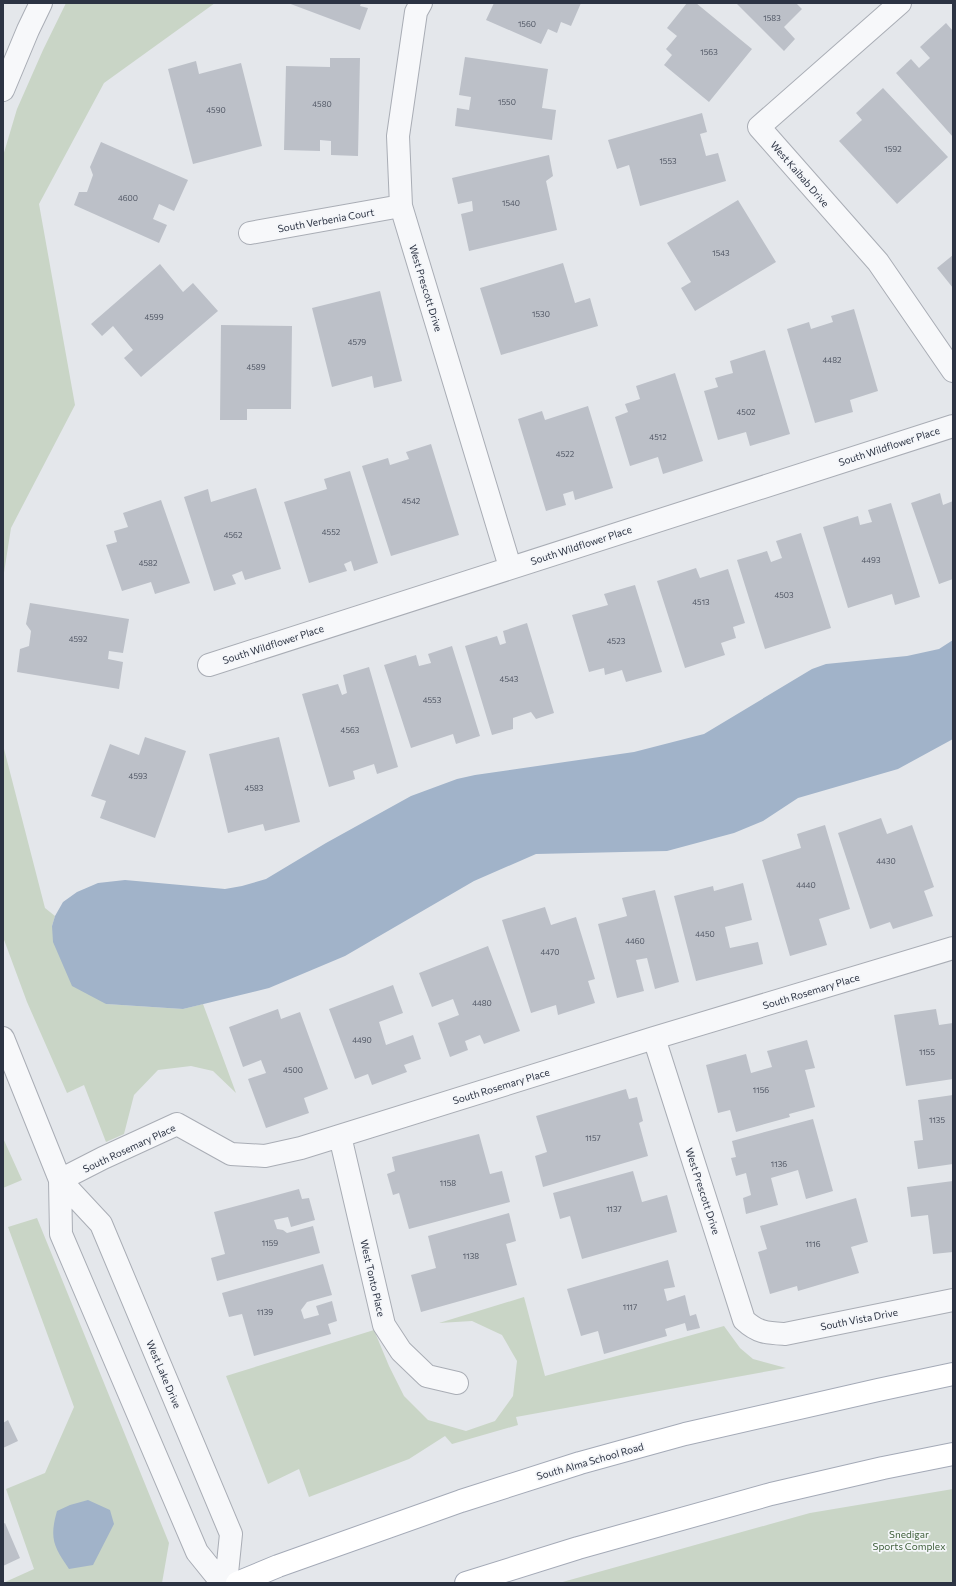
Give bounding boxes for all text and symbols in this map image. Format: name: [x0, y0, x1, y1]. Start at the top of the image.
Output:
house number: 1583: [763, 13, 781, 23]
house number: 1560: [518, 19, 536, 29]
house number: 1563: [700, 47, 718, 57]
house number: 1550: [498, 97, 516, 107]
house number: 4580: [312, 99, 332, 109]
house number: 4590: [206, 105, 226, 115]
street label: West Kaibab Drive: [768, 139, 832, 209]
house number: 1592: [884, 144, 902, 154]
house number: 1553: [659, 156, 677, 166]
house number: 4600: [118, 193, 138, 203]
house number: 1540: [502, 198, 520, 208]
street label: South Verbenia Court: [277, 206, 375, 234]
street label: West Prescott Drive: [407, 243, 445, 333]
house number: 1543: [712, 248, 730, 258]
house number: 1530: [532, 309, 550, 319]
house number: 4599: [144, 312, 164, 322]
house number: 4579: [348, 337, 366, 347]
house number: 4482: [823, 355, 842, 365]
house number: 4589: [246, 362, 266, 372]
house number: 4502: [736, 407, 756, 417]
street label: South Wildflower Place: [837, 424, 941, 468]
house number: 4512: [649, 432, 667, 442]
house number: 4522: [556, 449, 575, 459]
house number: 4542: [402, 496, 421, 506]
street label: South Wildflower Place: [529, 523, 633, 567]
house number: 4552: [322, 527, 341, 537]
house number: 4562: [224, 530, 243, 540]
house number: 4493: [862, 555, 881, 565]
house number: 4582: [139, 558, 158, 568]
house number: 4503: [774, 590, 794, 600]
house number: 4513: [692, 597, 710, 607]
street label: South Wildflower Place: [221, 622, 325, 666]
house number: 4592: [69, 634, 88, 644]
house number: 4523: [607, 636, 626, 646]
house number: 4543: [500, 674, 519, 684]
house number: 4553: [423, 695, 442, 705]
house number: 4563: [341, 725, 360, 735]
house number: 4593: [129, 771, 148, 781]
house number: 4583: [245, 783, 264, 793]
house number: 4430: [876, 856, 896, 866]
house number: 4440: [796, 880, 816, 890]
house number: 4450: [695, 929, 715, 939]
house number: 4460: [625, 936, 645, 946]
house number: 4470: [541, 947, 559, 957]
street label: South Rosemary Place: [761, 971, 861, 1011]
house number: 4480: [472, 998, 492, 1008]
house number: 4490: [352, 1035, 372, 1045]
house number: 1155: [919, 1047, 935, 1057]
house number: 4500: [283, 1065, 303, 1075]
street label: South Rosemary Place: [451, 1066, 551, 1106]
house number: 1156: [753, 1085, 769, 1095]
house number: 1135: [929, 1115, 945, 1125]
street label: South Rosemary Place: [81, 1121, 177, 1175]
house number: 1157: [585, 1133, 601, 1143]
street label: West Prescott Drive: [683, 1146, 723, 1236]
house number: 1136: [771, 1159, 787, 1169]
house number: 1158: [440, 1178, 456, 1188]
house number: 1137: [606, 1204, 622, 1214]
house number: 1159: [262, 1238, 278, 1248]
street label: West Tonto Place: [358, 1238, 388, 1318]
house number: 1116: [805, 1239, 821, 1249]
house number: 1138: [463, 1251, 479, 1261]
house number: 1117: [623, 1302, 637, 1312]
street label: South Vista Drive: [819, 1306, 899, 1332]
house number: 1139: [257, 1307, 273, 1317]
street label: West Lake Drive: [144, 1338, 184, 1410]
street label: South Alma School Road: [535, 1440, 645, 1482]
park label: Snedigar Sports Complex: [873, 1528, 946, 1552]

